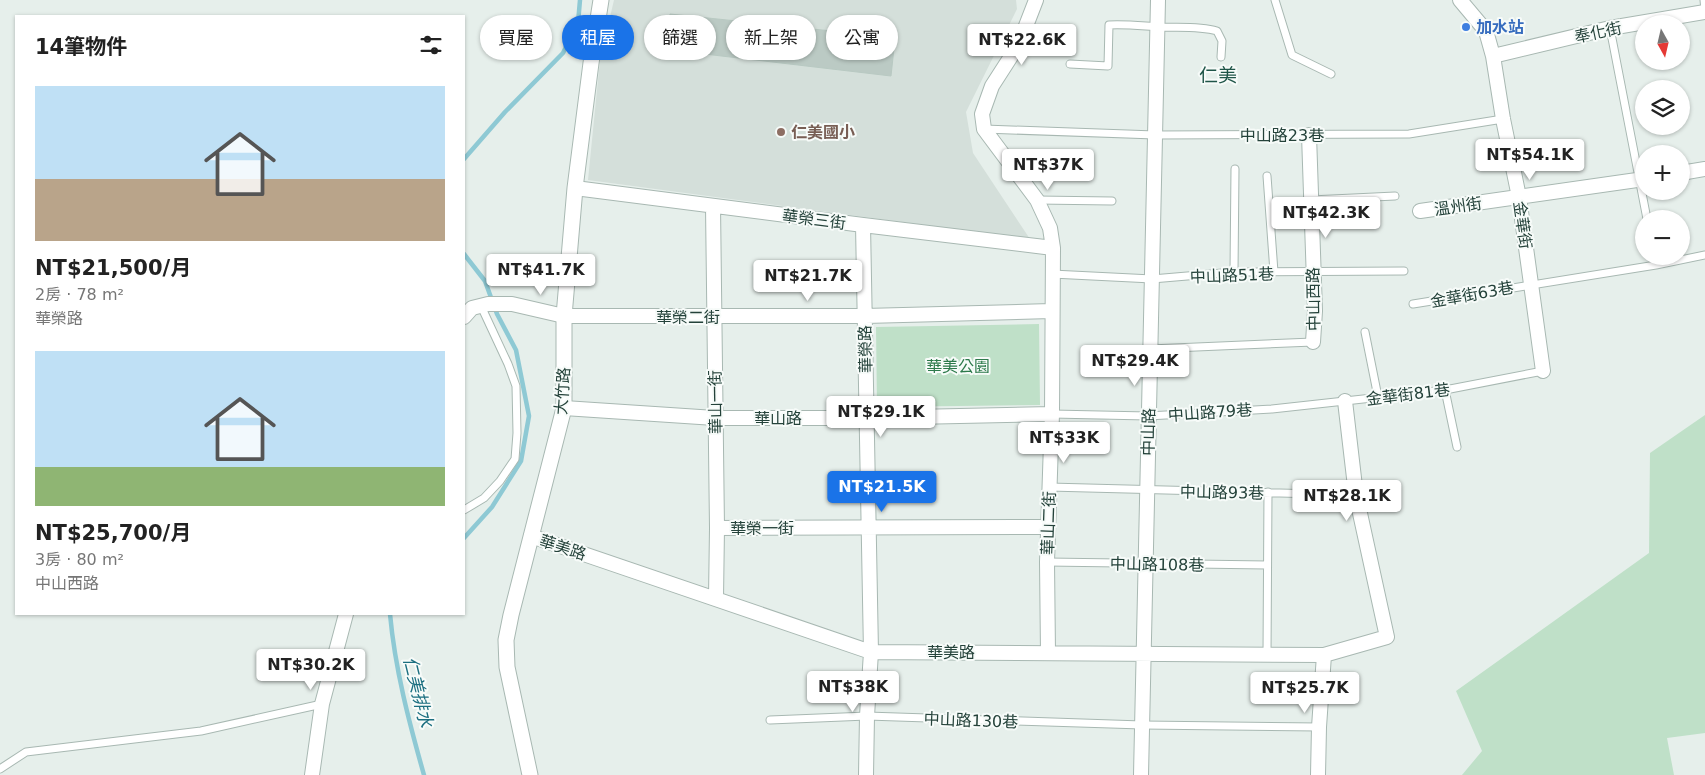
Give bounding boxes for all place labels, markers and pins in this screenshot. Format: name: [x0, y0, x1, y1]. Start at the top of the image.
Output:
place label: 加水站: [1476, 18, 1524, 37]
marker: 加水站: [1460, 21, 1472, 33]
pin: NT$22.6K: [970, 23, 1074, 66]
place label: 仁美國小: [791, 123, 855, 142]
marker: 仁美國小: [775, 126, 787, 138]
pin: NT$54.1K: [1478, 138, 1582, 181]
pin: NT$37K: [1007, 148, 1089, 191]
pin: NT$42.3K: [1274, 196, 1378, 239]
pin: NT$41.7K: [489, 254, 593, 296]
pin: NT$21.7K: [756, 260, 860, 302]
pin: NT$29.4K: [1083, 344, 1187, 387]
pin: NT$29.1K: [829, 396, 933, 438]
pin: NT$33K: [1023, 422, 1105, 464]
pin: NT$21.5K: [830, 470, 934, 513]
pin: NT$28.1K: [1295, 480, 1399, 522]
pin: NT$30.2K: [259, 648, 363, 691]
pin: NT$38K: [812, 670, 894, 713]
pin: NT$25.7K: [1253, 672, 1357, 714]

